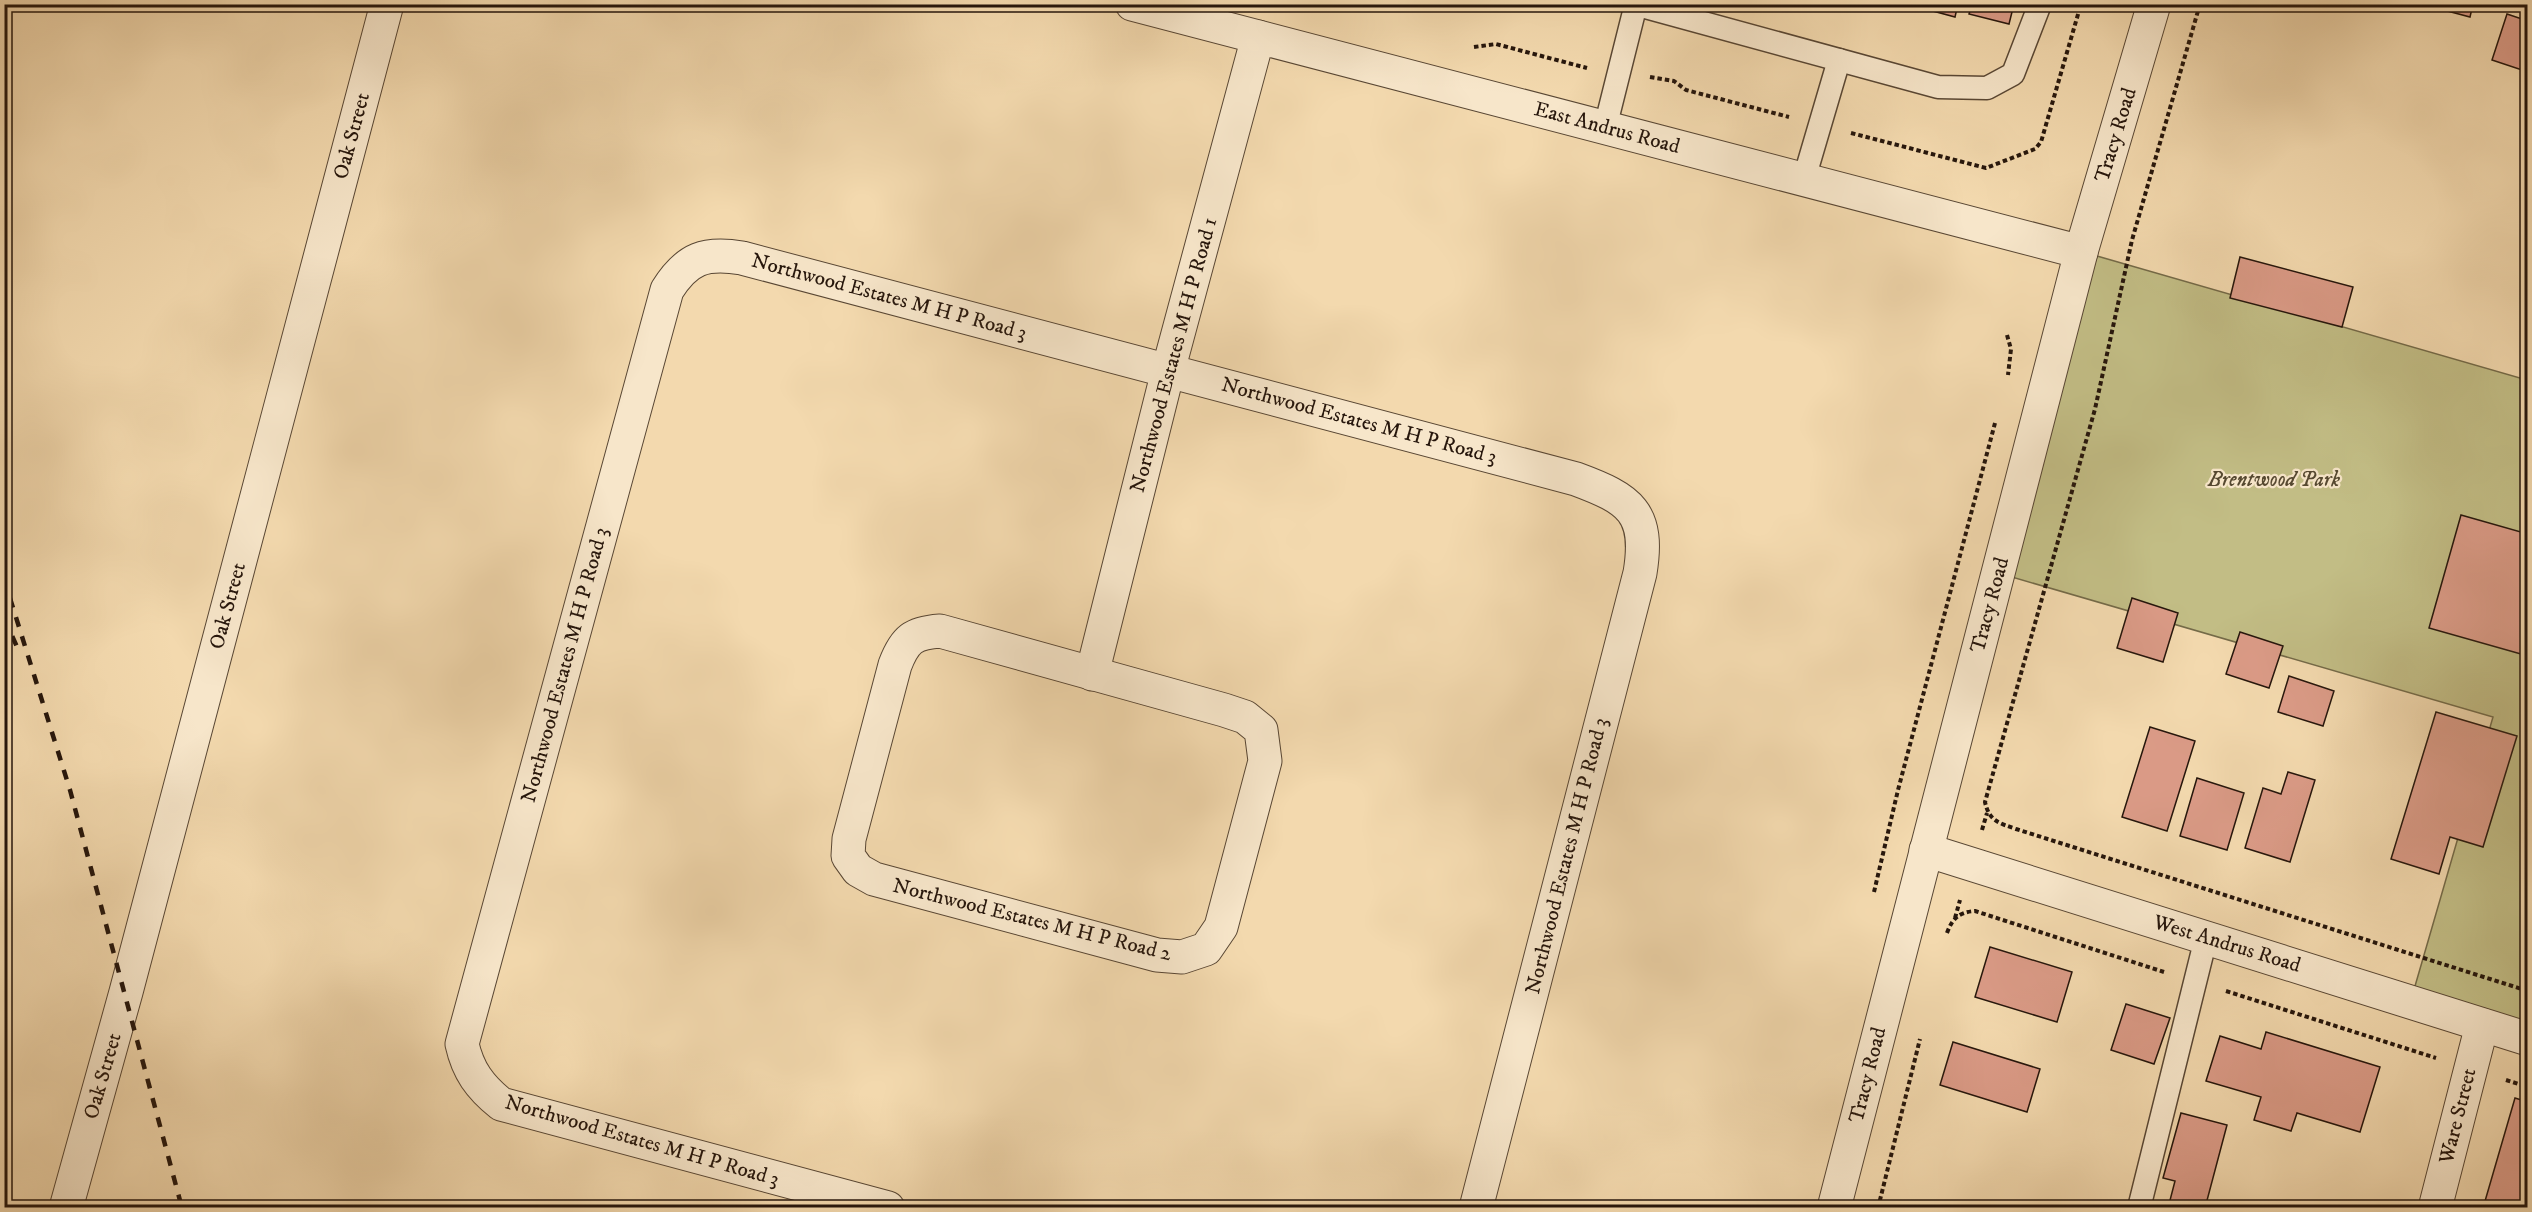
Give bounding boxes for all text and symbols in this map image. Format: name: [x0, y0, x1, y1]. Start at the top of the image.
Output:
street label: Tracy Road: [2089, 84, 2143, 185]
street label: Oak Street: [328, 90, 376, 182]
street label: East Andrus Road: [1531, 96, 1683, 160]
street label: Northwood Estates M H P Road 1: [1125, 215, 1223, 495]
street label: Northwood Estates M H P Road 3: [748, 248, 1030, 346]
street label: Northwood Estates M H P Road 3: [1218, 372, 1500, 470]
park label: Brentwood Park: [2207, 467, 2340, 493]
street label: Northwood Estates M H P Road 3: [516, 524, 614, 806]
street label: Tracy Road: [1965, 554, 2015, 655]
street label: Oak Street: [204, 560, 252, 652]
street label: Northwood Estates M H P Road 3: [1520, 715, 1614, 997]
street label: Northwood Estates M H P Road 2: [890, 873, 1175, 967]
street label: West Andrus Road: [2149, 909, 2304, 979]
street label: Tracy Road: [1844, 1024, 1893, 1125]
street label: Oak Street: [78, 1030, 128, 1122]
street label: Ware Street: [2433, 1065, 2482, 1167]
street label: Northwood Estates M H P Road 3: [502, 1089, 782, 1193]

